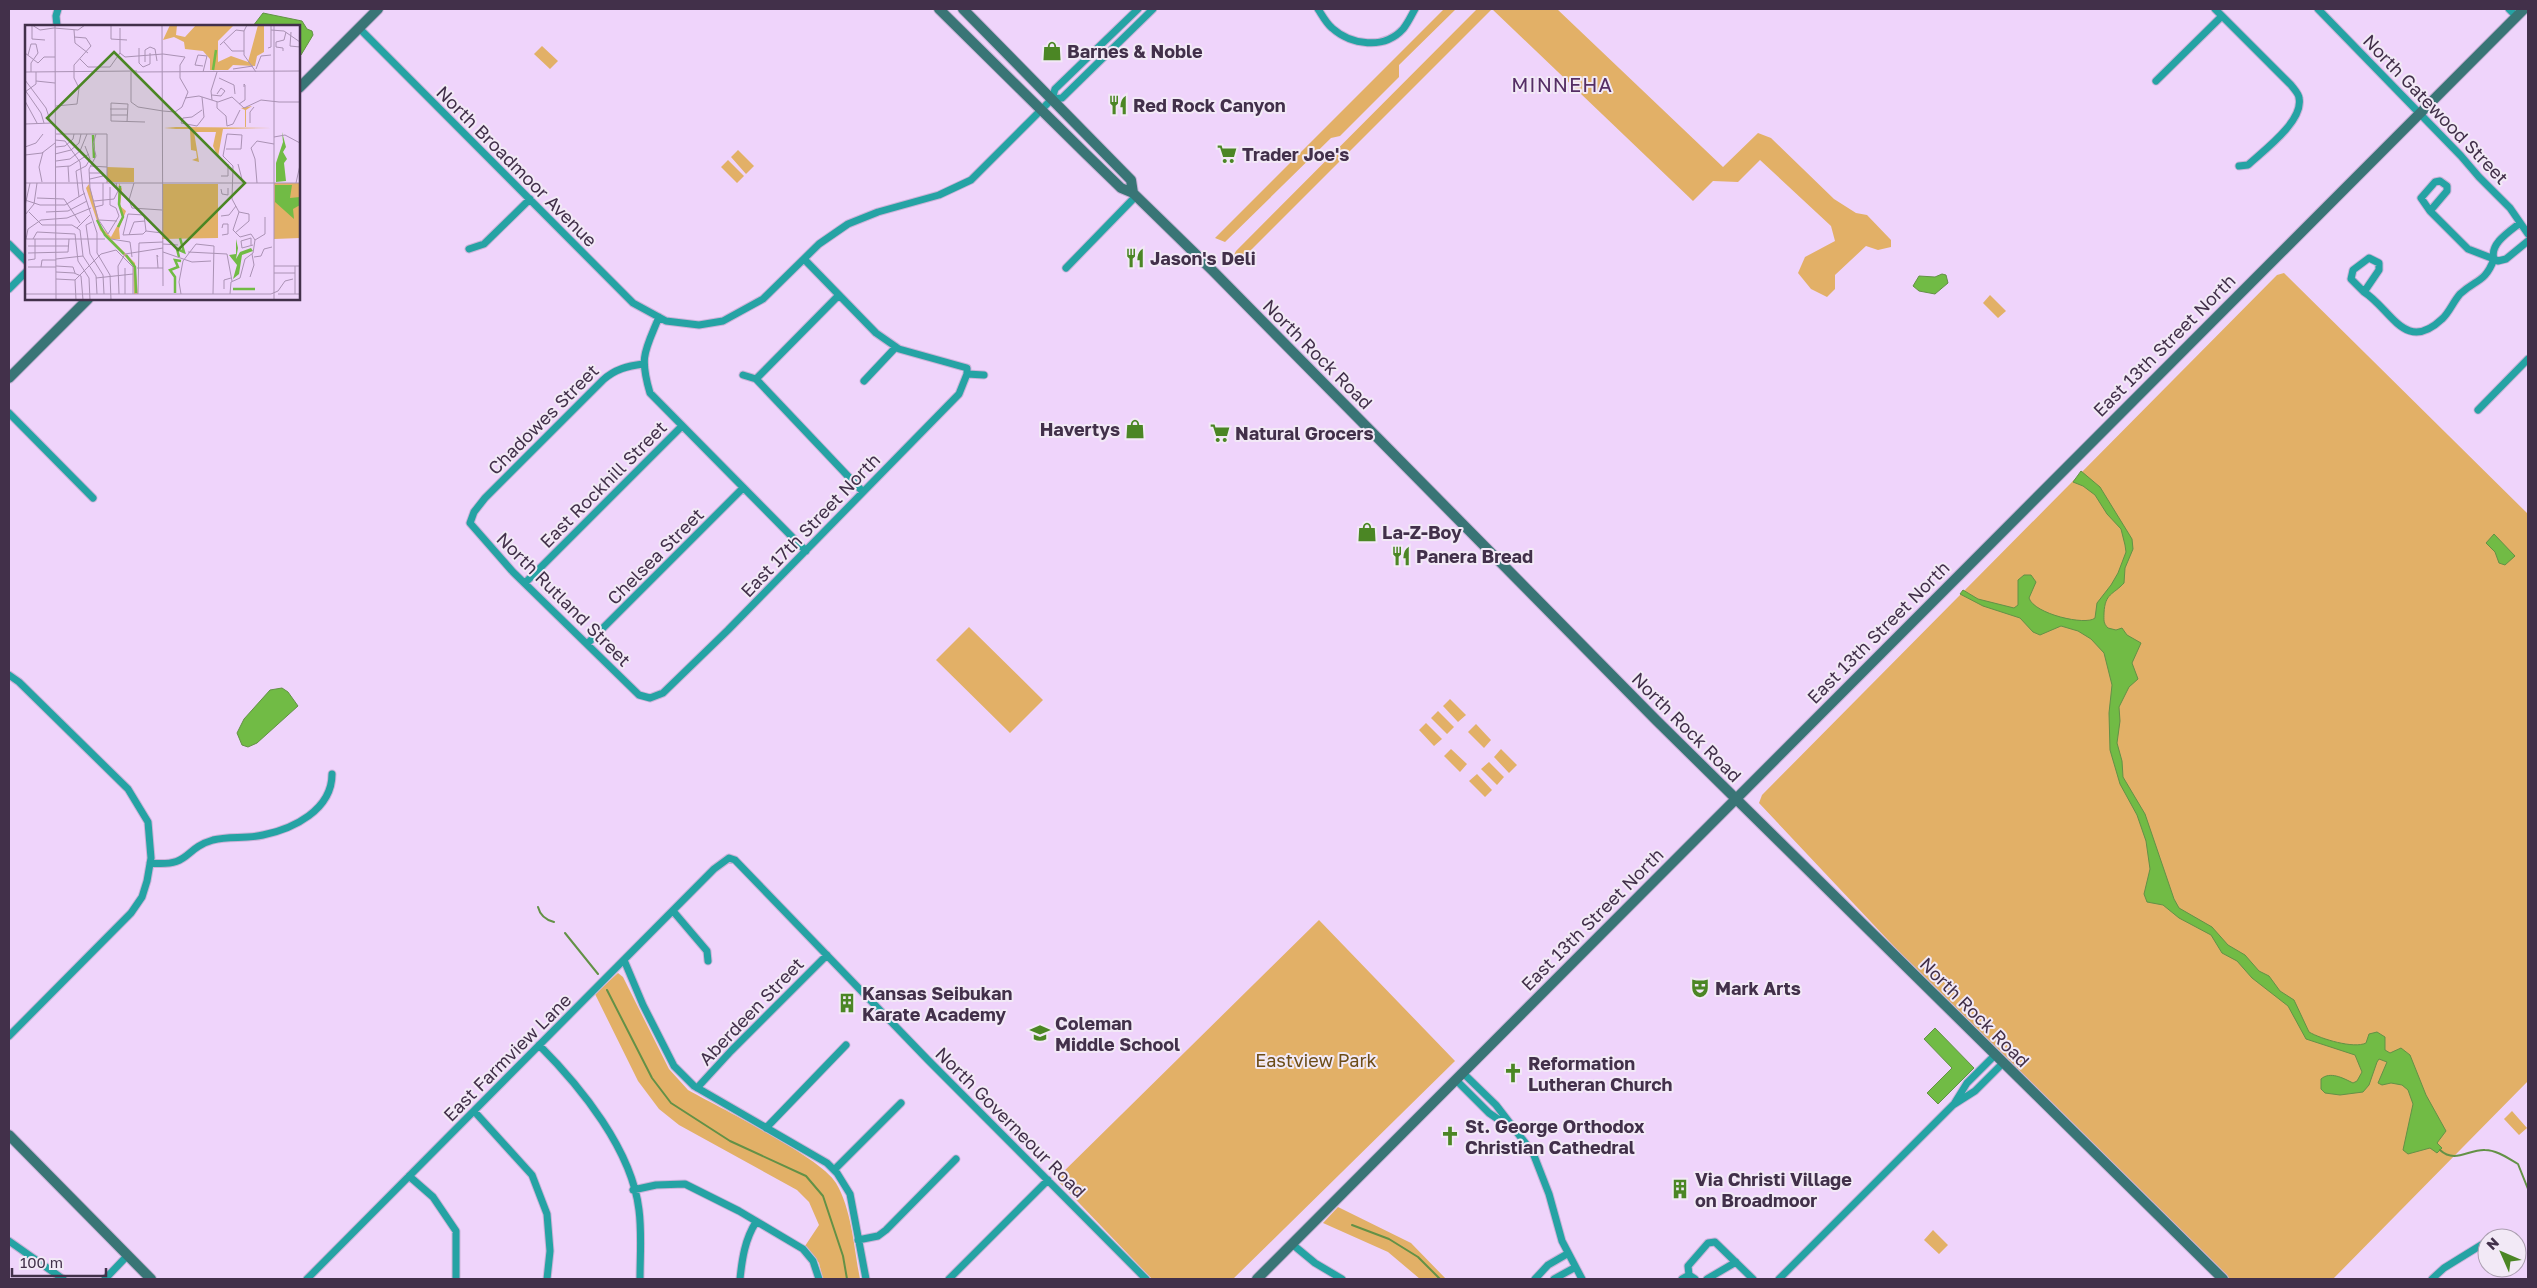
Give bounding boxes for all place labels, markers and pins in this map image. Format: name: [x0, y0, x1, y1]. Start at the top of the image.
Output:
shop icon: Barnes & Noble: [1041, 40, 1063, 62]
place label: Barnes & Noble: [1067, 40, 1203, 62]
restaurant icon: Red Rock Canyon: [1107, 94, 1129, 116]
place label: Red Rock Canyon: [1133, 94, 1286, 116]
supermarket icon: Trader Joe's: [1216, 143, 1238, 165]
place label: Trader Joe's: [1242, 143, 1349, 165]
restaurant icon: Jason's Deli: [1124, 247, 1146, 269]
place label: Jason's Deli: [1150, 247, 1256, 269]
place label: Havertys: [1040, 418, 1120, 440]
shop icon: Havertys: [1124, 418, 1146, 440]
supermarket icon: Natural Grocers: [1209, 422, 1231, 444]
place label: Natural Grocers: [1235, 422, 1374, 444]
shop icon: La-Z-Boy: [1356, 521, 1378, 543]
place label: La-Z-Boy: [1382, 521, 1462, 543]
restaurant icon: Panera Bread: [1390, 545, 1412, 567]
place label: Panera Bread: [1416, 545, 1533, 567]
theatre icon: Mark Arts: [1689, 977, 1711, 999]
place label: Mark Arts: [1715, 977, 1801, 999]
place label: Kansas Seibukan Karate Academy: [862, 982, 1012, 1025]
building icon: Kansas Seibukan Karate Academy: [836, 992, 858, 1014]
place label: Coleman Middle School: [1055, 1012, 1180, 1055]
school or university icon: Coleman Middle School: [1029, 1022, 1051, 1044]
place label: Reformation Lutheran Church: [1528, 1052, 1673, 1095]
church icon: Reformation Lutheran Church: [1502, 1062, 1524, 1084]
place label: St. George Orthodox Christian Cathedral: [1465, 1115, 1645, 1158]
church icon: St. George Orthodox Christian Cathedral: [1439, 1125, 1461, 1147]
place label: Via Christi Village on Broadmoor: [1695, 1168, 1852, 1211]
building icon: Via Christi Village on Broadmoor: [1669, 1178, 1691, 1200]

